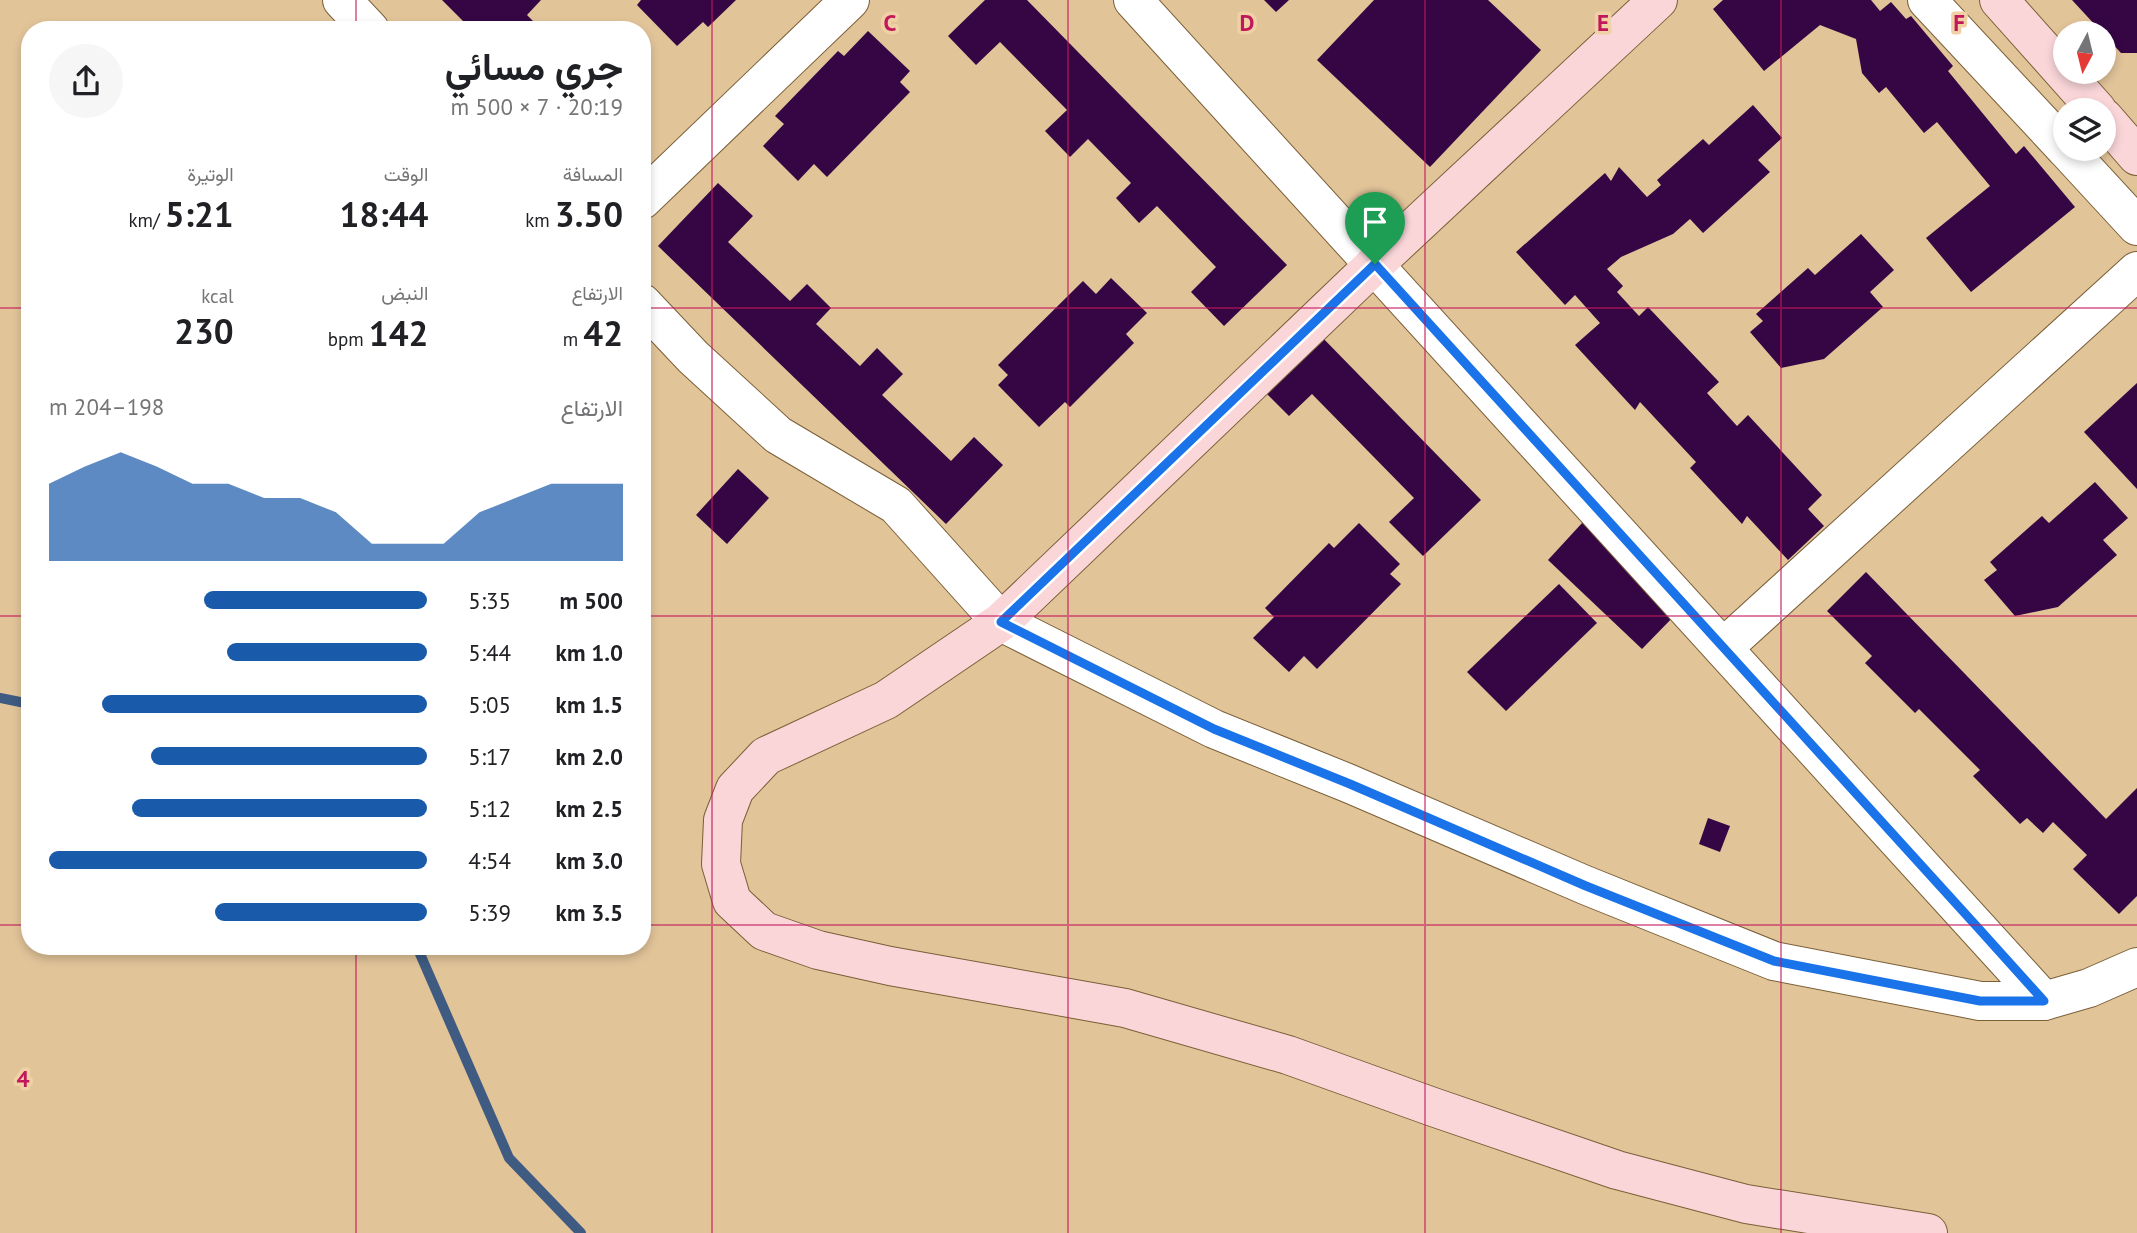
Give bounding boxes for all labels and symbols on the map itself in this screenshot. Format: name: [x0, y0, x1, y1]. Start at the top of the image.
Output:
text: C: [884, 8, 897, 37]
text: D: [1240, 8, 1254, 37]
text: E: [1597, 8, 1609, 37]
text: F: [1953, 8, 1965, 37]
north arrow: [2053, 21, 2116, 84]
pin: [1345, 192, 1405, 264]
text: 4: [16, 1064, 30, 1093]

